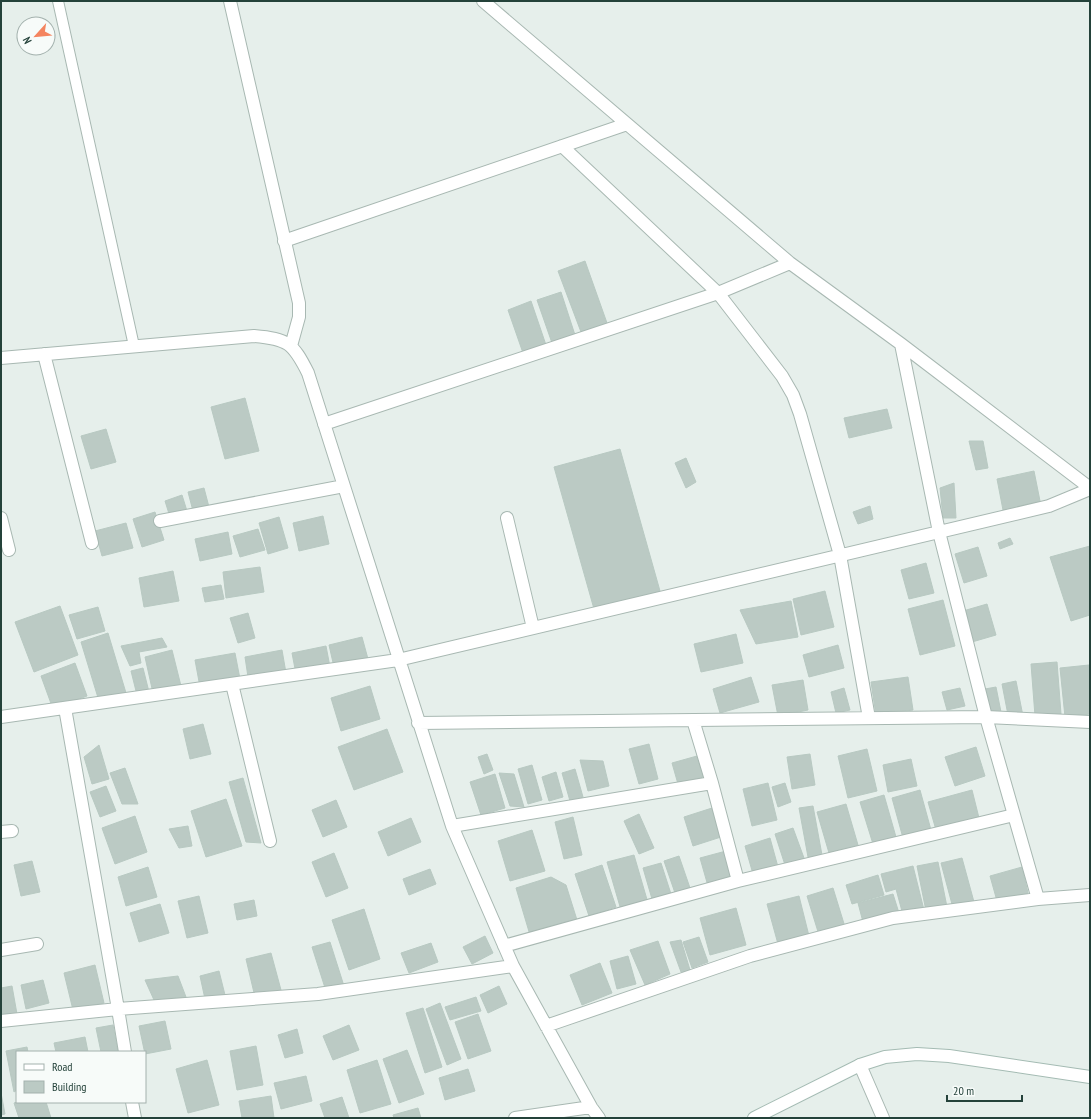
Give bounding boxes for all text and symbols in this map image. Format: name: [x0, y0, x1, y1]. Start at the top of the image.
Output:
north arrow: [16, 16, 56, 56]
text: N: [19, 35, 35, 46]
legend: [16, 1051, 146, 1103]
text: Road: [52, 1059, 72, 1074]
scale bar: [947, 1077, 1022, 1103]
text: Building: [52, 1079, 87, 1094]
text: 20 m: [953, 1083, 974, 1098]

